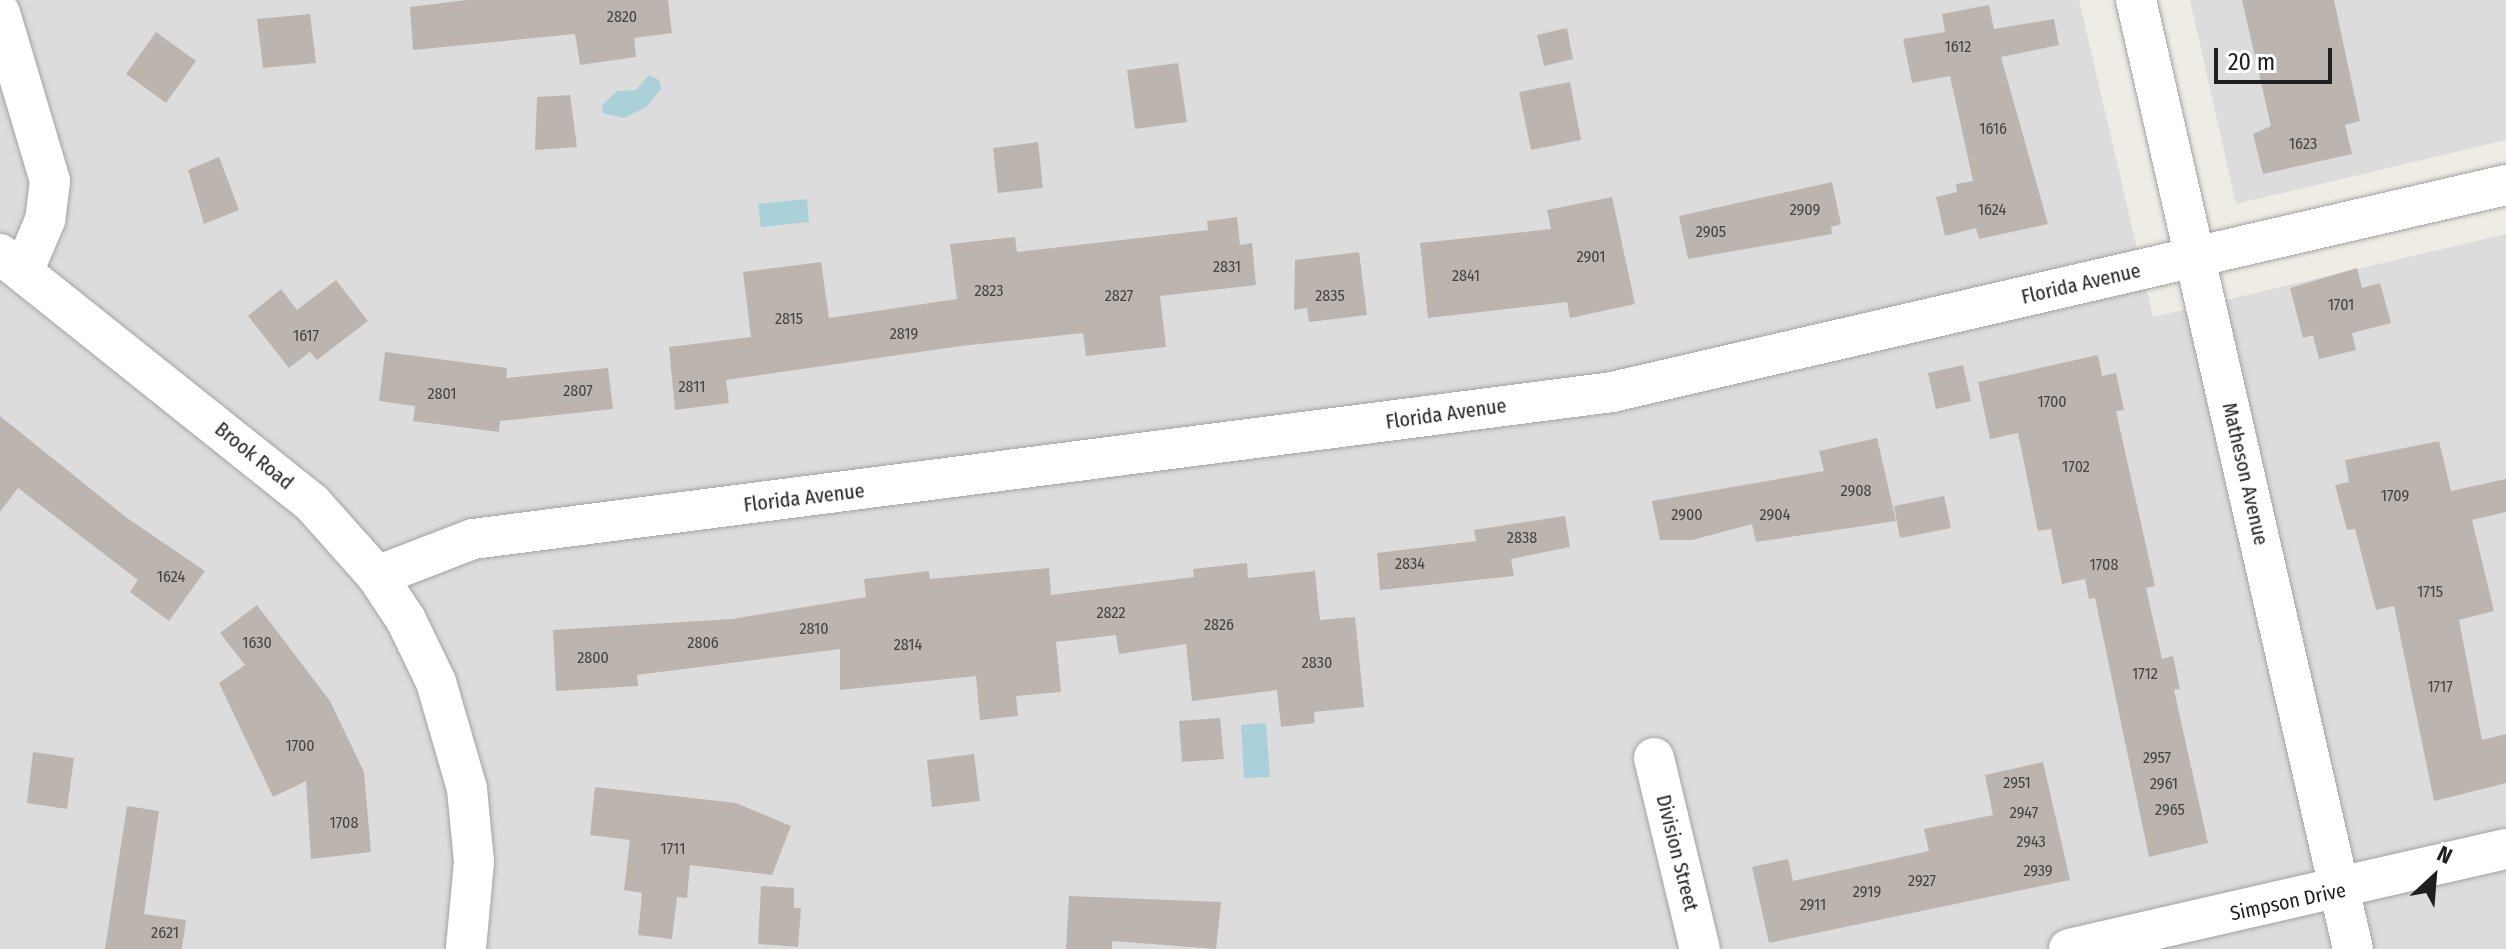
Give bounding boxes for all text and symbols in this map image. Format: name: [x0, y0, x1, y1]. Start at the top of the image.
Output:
house number: 2820: [607, 7, 637, 27]
scale bar: [2218, 32, 2336, 82]
house number: 1612: [1945, 37, 1971, 57]
text: 20 m: [2228, 48, 2275, 76]
house number: 1616: [1979, 119, 2007, 139]
house number: 1623: [2289, 134, 2317, 154]
house number: 2909: [1790, 200, 1820, 220]
house number: 1624: [1978, 200, 2006, 220]
house number: 2905: [1696, 222, 1726, 242]
house number: 2901: [1577, 247, 1605, 267]
house number: 2831: [1213, 257, 1241, 277]
street label: Florida Avenue: [2019, 259, 2143, 309]
house number: 2841: [1452, 266, 1480, 286]
house number: 2823: [974, 281, 1004, 301]
house number: 2827: [1105, 286, 1133, 306]
house number: 2835: [1315, 286, 1345, 306]
house number: 1701: [2328, 295, 2354, 315]
house number: 2815: [775, 309, 803, 329]
house number: 2819: [890, 324, 918, 344]
house number: 1617: [293, 326, 319, 346]
house number: 2811: [679, 377, 705, 397]
house number: 2807: [563, 381, 593, 401]
house number: 2801: [427, 384, 457, 404]
house number: 1700: [2037, 392, 2067, 412]
street label: Florida Avenue: [1384, 394, 1508, 434]
street label: Matheson Avenue: [2217, 400, 2273, 548]
street label: Brook Road: [210, 417, 298, 495]
house number: 1702: [2062, 457, 2090, 477]
street label: Florida Avenue: [742, 479, 866, 517]
house number: 2908: [1840, 481, 1872, 501]
house number: 1709: [2381, 486, 2409, 506]
house number: 2900: [1671, 505, 1703, 525]
house number: 2904: [1760, 505, 1790, 525]
house number: 2838: [1507, 528, 1537, 548]
house number: 2834: [1395, 554, 1425, 574]
house number: 1708: [2090, 555, 2118, 575]
house number: 1624: [157, 567, 185, 587]
house number: 1715: [2417, 582, 2443, 602]
house number: 2822: [1096, 603, 1126, 623]
house number: 2826: [1204, 615, 1234, 635]
house number: 2810: [799, 619, 829, 639]
house number: 1630: [242, 633, 272, 653]
house number: 2806: [687, 633, 719, 653]
house number: 2814: [894, 635, 922, 655]
house number: 2800: [577, 648, 609, 668]
house number: 2830: [1302, 653, 1332, 673]
house number: 1712: [2132, 664, 2158, 684]
house number: 1717: [2427, 677, 2453, 697]
house number: 1700: [285, 736, 315, 756]
house number: 2957: [2143, 748, 2171, 768]
house number: 2951: [2003, 773, 2031, 793]
house number: 2961: [2150, 774, 2178, 794]
street label: Division Street: [1651, 792, 1703, 914]
house number: 2965: [2155, 800, 2185, 820]
house number: 2947: [2010, 803, 2038, 823]
house number: 1708: [330, 813, 358, 833]
house number: 2943: [2016, 832, 2046, 852]
north arrow: [2394, 837, 2474, 917]
house number: 1711: [661, 839, 685, 859]
text: N: [2433, 840, 2457, 870]
house number: 2939: [2023, 861, 2053, 881]
house number: 2927: [1908, 871, 1936, 891]
street label: Simpson Drive: [2228, 878, 2348, 926]
house number: 2919: [1853, 882, 1881, 902]
house number: 2911: [1800, 895, 1826, 915]
house number: 2621: [151, 923, 179, 943]

